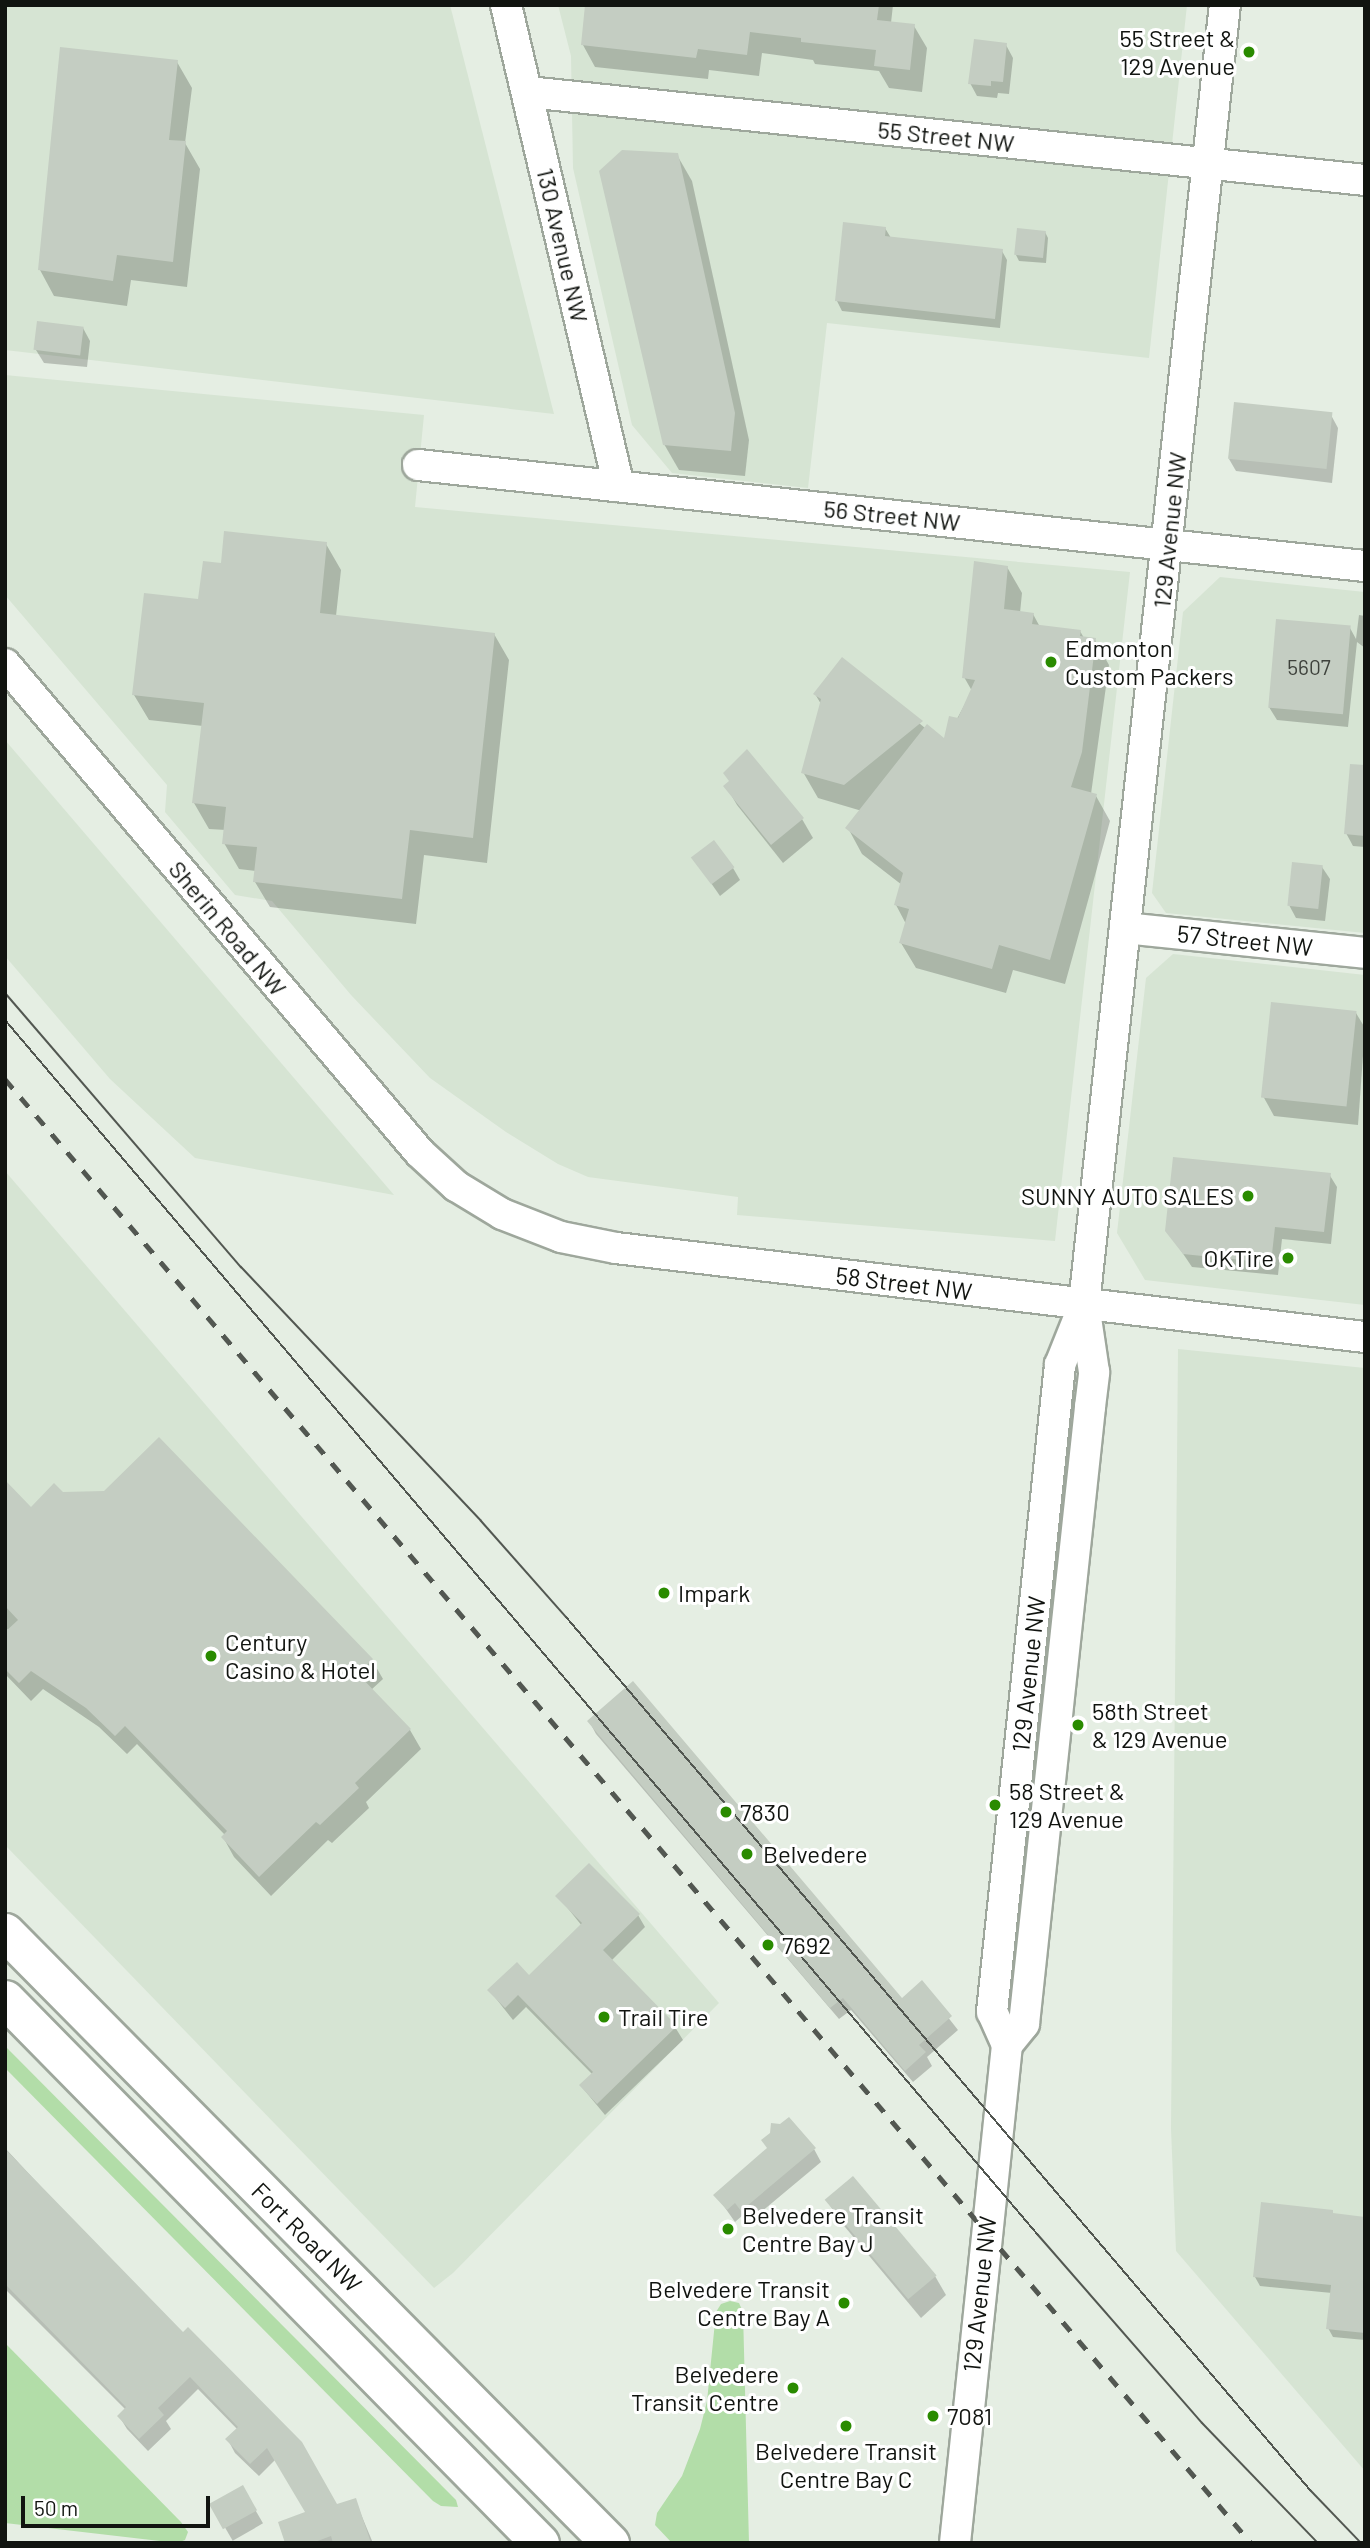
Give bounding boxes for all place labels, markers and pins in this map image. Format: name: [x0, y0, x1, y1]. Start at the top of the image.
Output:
place label: 55 Street & 129 Avenue: [1119, 24, 1235, 80]
marker: 55 Street & 129 Avenue: [1241, 44, 1257, 60]
place label: Edmonton Custom Packers: [1065, 634, 1234, 690]
marker: Edmonton Custom Packers: [1043, 654, 1059, 670]
place label: SUNNY AUTO SALES: [1021, 1182, 1234, 1210]
marker: SUNNY AUTO SALES: [1240, 1188, 1256, 1204]
place label: OKTire: [1204, 1244, 1274, 1272]
marker: OKTire: [1280, 1250, 1296, 1266]
place label: Impark: [678, 1579, 750, 1607]
marker: Impark: [656, 1585, 672, 1601]
place label: Century Casino & Hotel: [225, 1628, 376, 1684]
marker: Century Casino & Hotel: [203, 1648, 219, 1664]
place label: 58th Street & 129 Avenue: [1092, 1697, 1227, 1753]
marker: 58th Street & 129 Avenue: [1070, 1717, 1086, 1733]
place label: 58 Street & 129 Avenue: [1009, 1777, 1125, 1833]
marker: 58 Street & 129 Avenue: [987, 1797, 1003, 1813]
place label: 7830: [740, 1798, 790, 1826]
marker: 7830: [718, 1804, 734, 1820]
place label: Belvedere: [763, 1840, 867, 1868]
marker: Belvedere: [737, 1844, 757, 1864]
place label: 7692: [782, 1931, 831, 1959]
marker: 7692: [760, 1937, 776, 1953]
place label: Trail Tire: [618, 2003, 709, 2031]
marker: Trail Tire: [596, 2009, 612, 2025]
place label: Belvedere Transit Centre Bay J: [742, 2201, 924, 2257]
marker: Belvedere Transit Centre Bay J: [720, 2221, 736, 2237]
place label: Belvedere Transit Centre Bay A: [648, 2275, 830, 2331]
marker: Belvedere Transit Centre Bay A: [836, 2295, 852, 2311]
place label: Belvedere Transit Centre: [631, 2360, 779, 2416]
marker: Belvedere Transit Centre: [785, 2380, 801, 2396]
place label: 7081: [947, 2402, 992, 2430]
marker: 7081: [925, 2408, 941, 2424]
marker: Belvedere Transit Centre Bay C: [838, 2418, 854, 2434]
place label: Belvedere Transit Centre Bay C: [755, 2437, 937, 2493]

